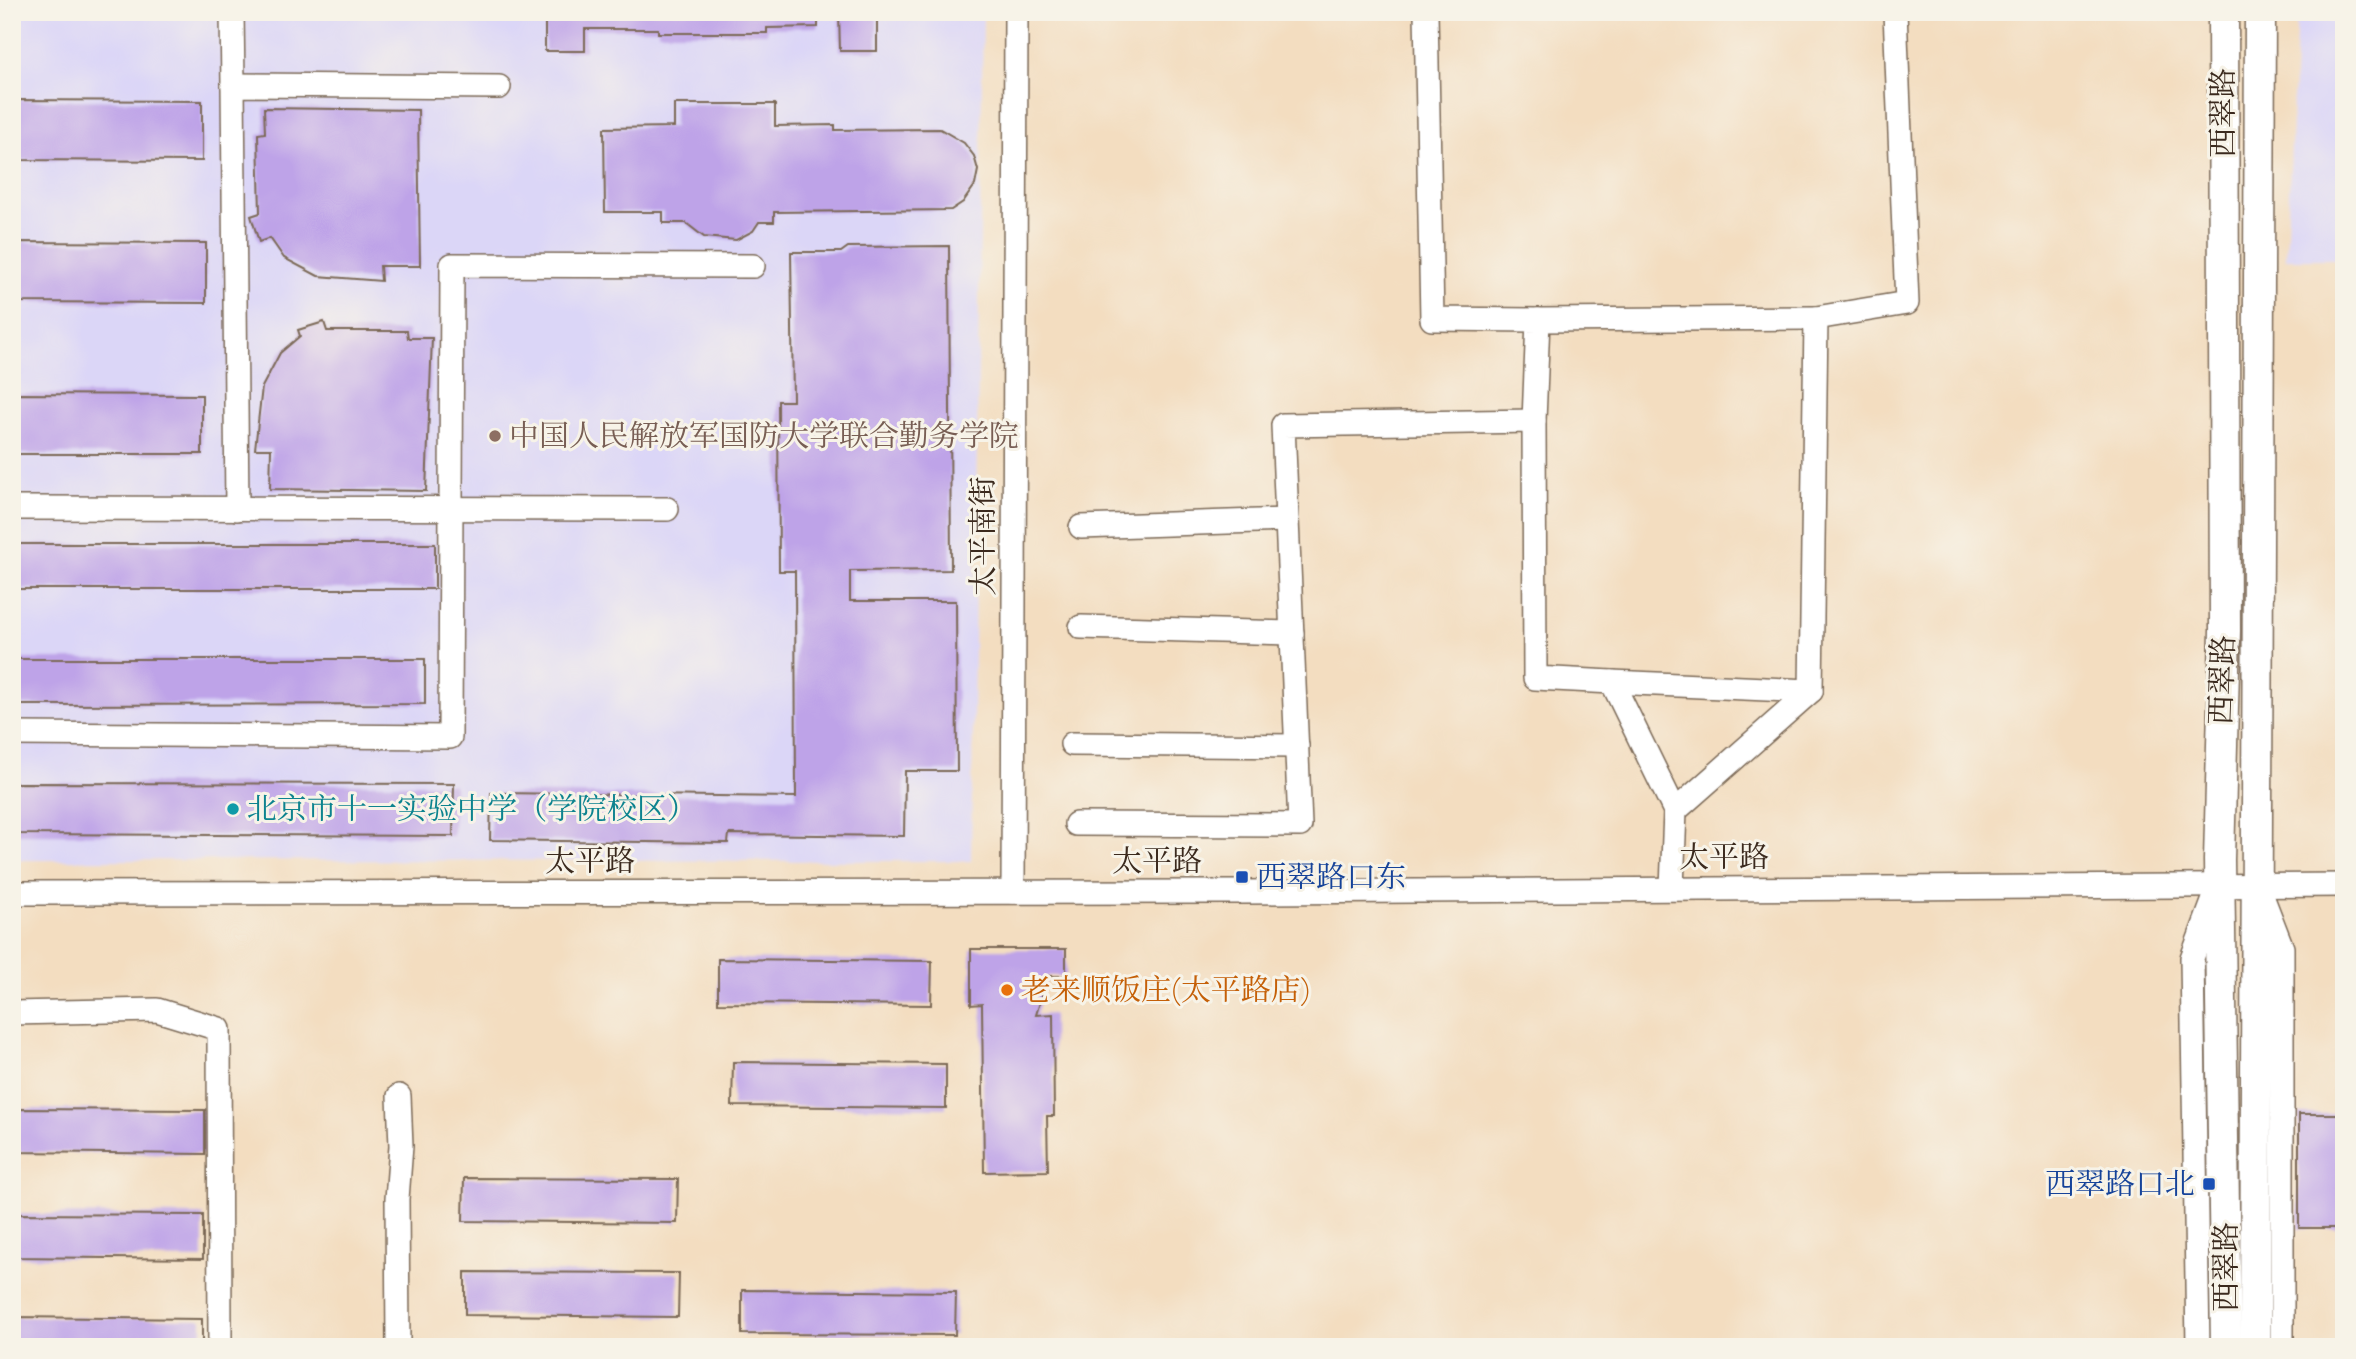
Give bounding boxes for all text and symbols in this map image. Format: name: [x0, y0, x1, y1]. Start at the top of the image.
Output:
street label: 西翠路: [2204, 68, 2247, 158]
place label: 中国人民解放军国防大学联合勤务学院: [509, 417, 1019, 460]
marker: 中国人民解放军国防大学联合勤务学院: [487, 428, 503, 444]
street label: 太平南街: [964, 476, 1007, 596]
street label: 西翠路: [2201, 634, 2248, 726]
place label: 北京市十一实验中学（学院校区）: [247, 790, 697, 833]
marker: 北京市十一实验中学（学院校区）: [225, 801, 241, 817]
street label: 太平路: [1679, 838, 1769, 881]
street label: 太平路: [545, 842, 635, 885]
street label: 太平路: [1112, 842, 1202, 885]
place label: 西翠路口东: [1256, 858, 1406, 901]
marker: 西翠路口东: [1234, 869, 1250, 885]
place label: 老来顺饭庄(太平路店): [1021, 971, 1311, 1014]
marker: 老来顺饭庄(太平路店): [999, 982, 1015, 998]
place label: 西翠路口北: [2045, 1165, 2195, 1208]
marker: 西翠路口北: [2201, 1176, 2217, 1192]
street label: 西翠路: [2207, 1222, 2250, 1312]

